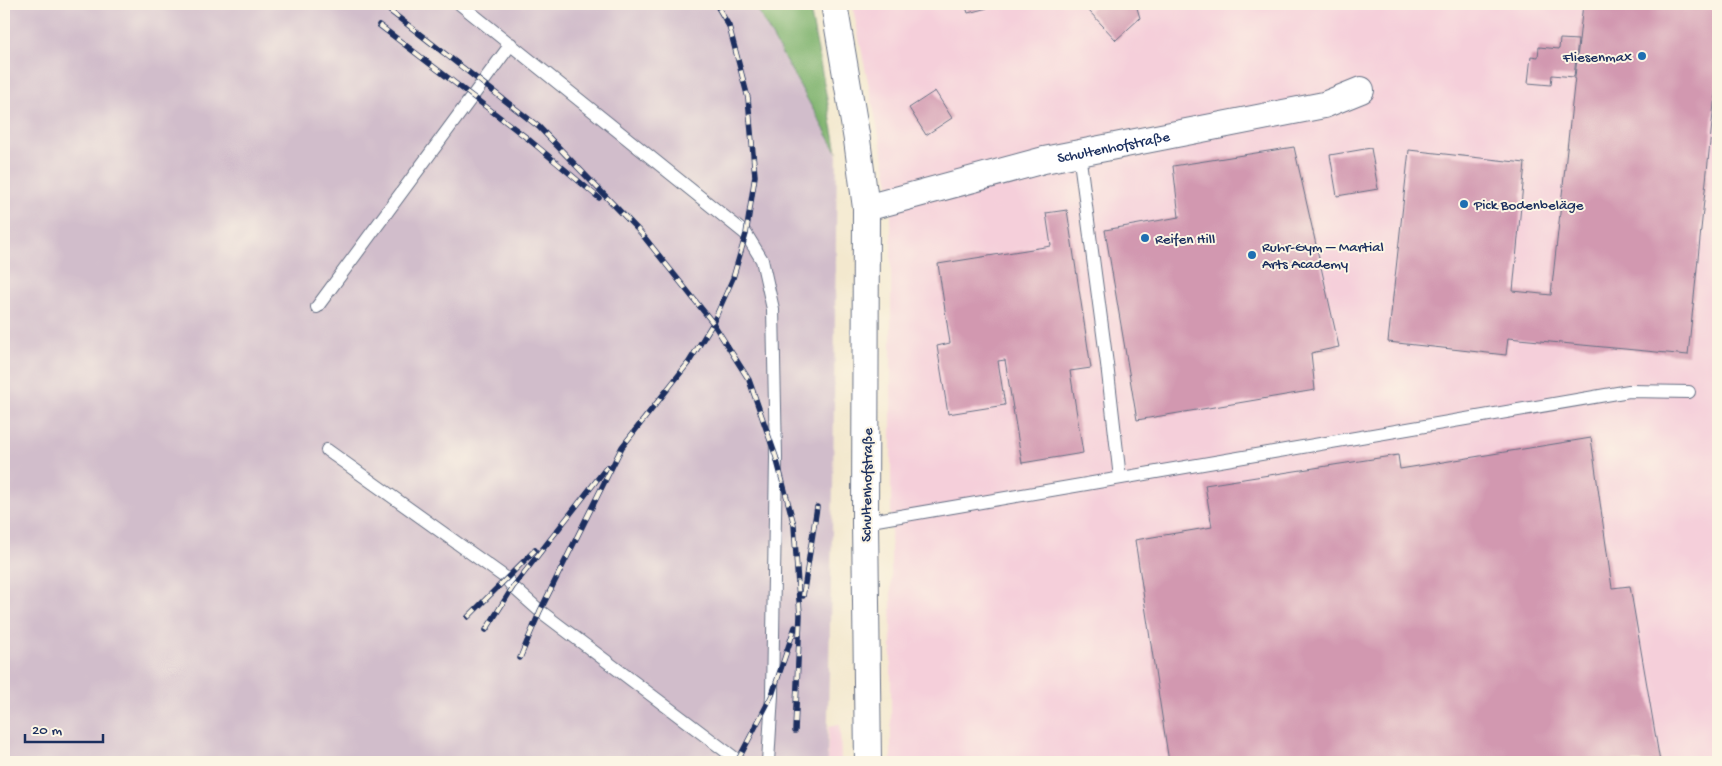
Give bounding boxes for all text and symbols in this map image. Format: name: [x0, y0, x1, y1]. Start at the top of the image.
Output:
place label: Fliesenmax: [1562, 49, 1632, 67]
marker: Fliesenmax: [1636, 50, 1648, 62]
street label: Schultenhofstraße: [1056, 128, 1172, 168]
place label: Pick Bodenbeläge: [1473, 197, 1584, 215]
marker: Pick Bodenbeläge: [1458, 198, 1470, 210]
place label: Reifen Hill: [1155, 231, 1215, 249]
marker: Reifen Hill: [1139, 232, 1151, 244]
place label: Ruhr-Gym – Martial Arts Academy: [1262, 239, 1384, 274]
marker: Ruhr-Gym – Martial Arts Academy: [1246, 249, 1258, 261]
street label: Schultenhofstraße: [858, 428, 878, 542]
scale bar: [25, 711, 102, 743]
text: 20 m: [32, 722, 62, 740]

